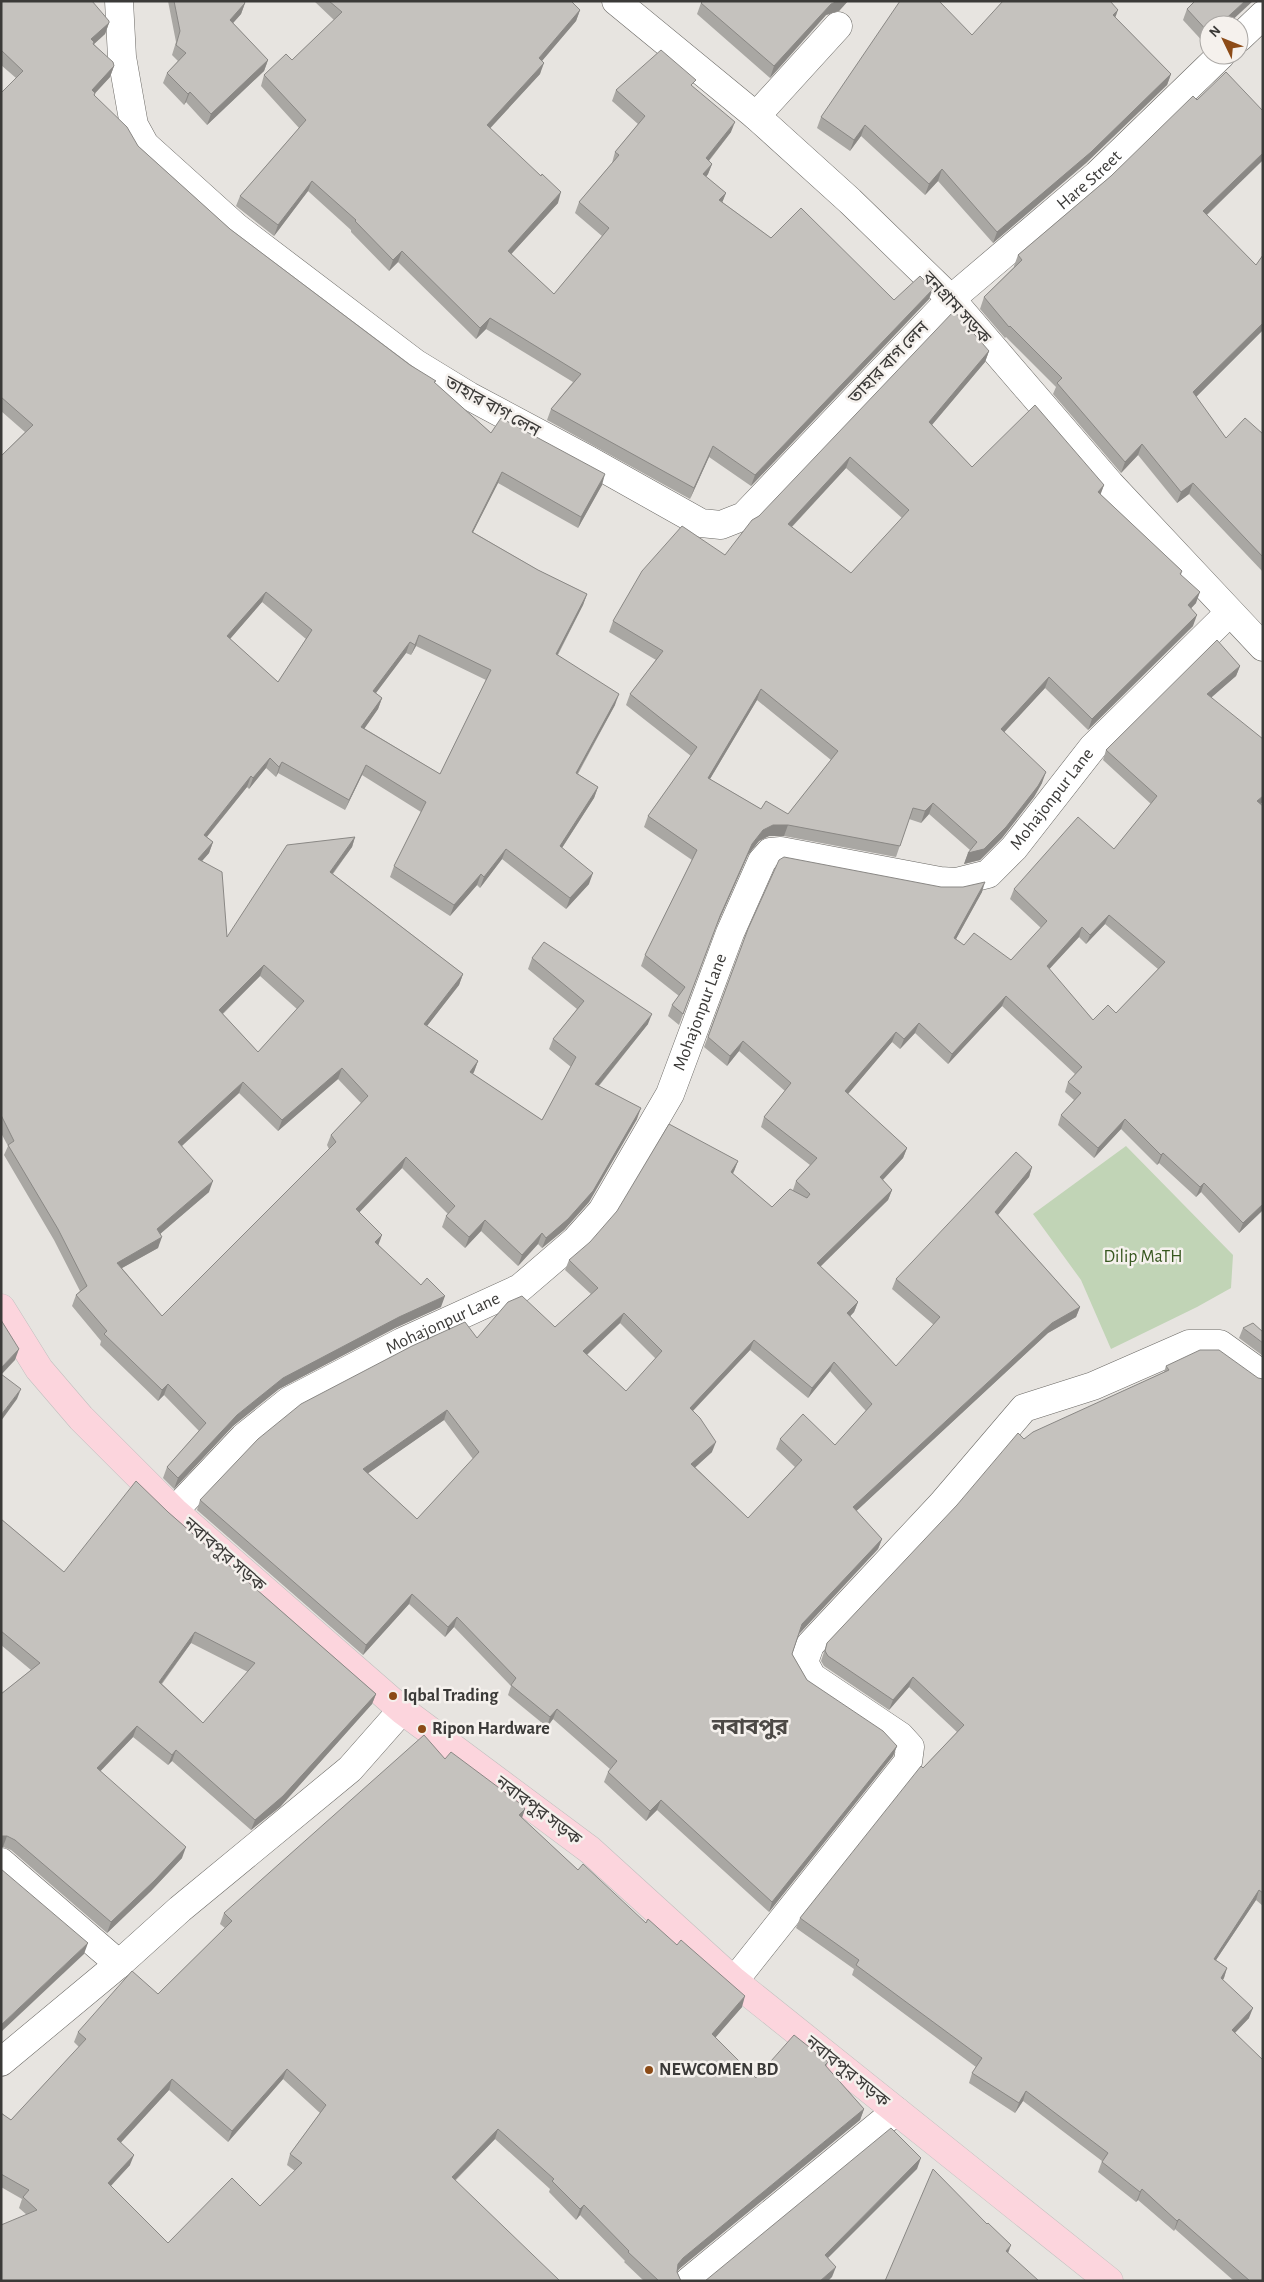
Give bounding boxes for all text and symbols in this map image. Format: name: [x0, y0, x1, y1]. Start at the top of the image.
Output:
north arrow: [1199, 15, 1249, 65]
text: N: [1207, 23, 1224, 40]
street label: Hare Street: [1054, 147, 1125, 214]
street label: বনগ্রাম সড়ক: [918, 268, 994, 348]
street label: তাহার বাগ লেন: [845, 318, 933, 408]
street label: তাহার বাগ লেন: [440, 373, 544, 441]
street label: Mohajonpur Lane: [1007, 745, 1097, 853]
street label: Mohajonpur Lane: [670, 951, 730, 1073]
park label: Dilip MaTH: [1103, 1248, 1183, 1266]
street label: Mohajonpur Lane: [383, 1289, 503, 1358]
street label: নবাবপুর সড়ক: [178, 1514, 269, 1596]
place label: Iqbal Trading: [403, 1687, 499, 1705]
marker: Iqbal Trading: [387, 1690, 399, 1702]
district label: নবাবপুর: [711, 1716, 789, 1740]
place label: Ripon Hardware: [432, 1720, 550, 1738]
marker: Ripon Hardware: [416, 1723, 428, 1735]
street label: নবাবপুর সড়ক: [490, 1772, 585, 1850]
street label: নবাবপুর সড়ক: [800, 2032, 893, 2112]
place label: NEWCOMEN BD: [659, 2061, 779, 2079]
marker: NEWCOMEN BD: [643, 2064, 655, 2076]

